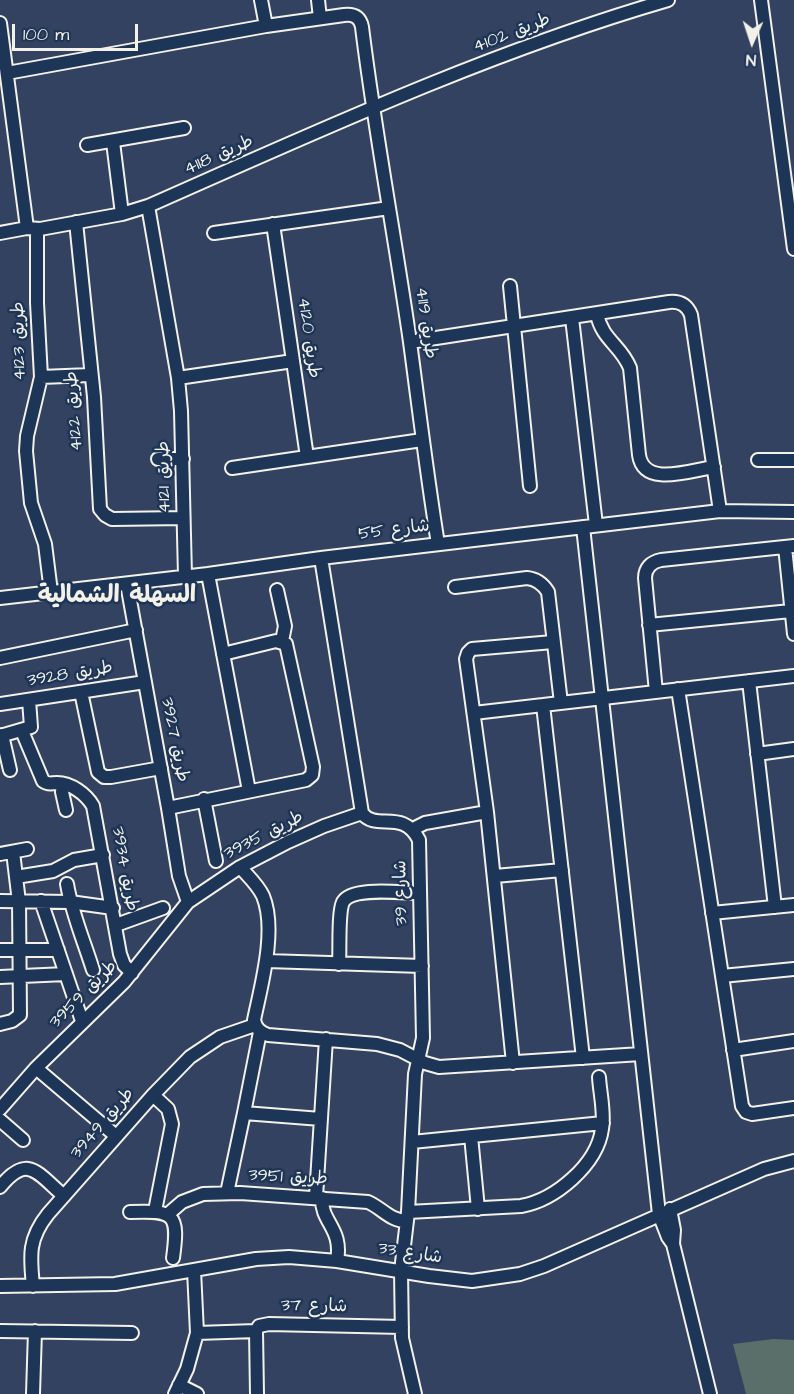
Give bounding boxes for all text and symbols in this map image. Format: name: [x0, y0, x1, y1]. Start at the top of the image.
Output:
street label: طريق 4102: [470, 9, 554, 59]
scale bar: [15, 12, 141, 50]
north arrow: [722, 12, 782, 72]
text: 100 m: [23, 22, 69, 47]
text: N: [745, 49, 757, 71]
street label: طريق 4118: [181, 131, 257, 181]
street label: طريق 4119: [409, 286, 441, 360]
street label: طريق 4120: [292, 296, 324, 380]
street label: طريق 4123: [9, 301, 31, 381]
street label: طريق 4122: [61, 370, 89, 452]
street label: طريق 4121: [154, 441, 176, 513]
street label: شارع 55: [357, 516, 431, 546]
district label: السهلة الشمالية: [38, 583, 196, 611]
street label: طريق 3928: [26, 658, 114, 692]
street label: طريق 3927: [155, 696, 193, 784]
street label: طريق 3935: [221, 807, 307, 865]
street label: طريق 3934: [106, 825, 142, 913]
street label: شارع 39: [391, 860, 413, 926]
street label: طريق 3959: [45, 956, 123, 1034]
street label: طريق 3949: [66, 1084, 140, 1164]
street label: طريق 3951: [248, 1165, 328, 1191]
street label: شارع 33: [376, 1238, 444, 1270]
street label: شارع 37: [281, 1296, 347, 1318]

